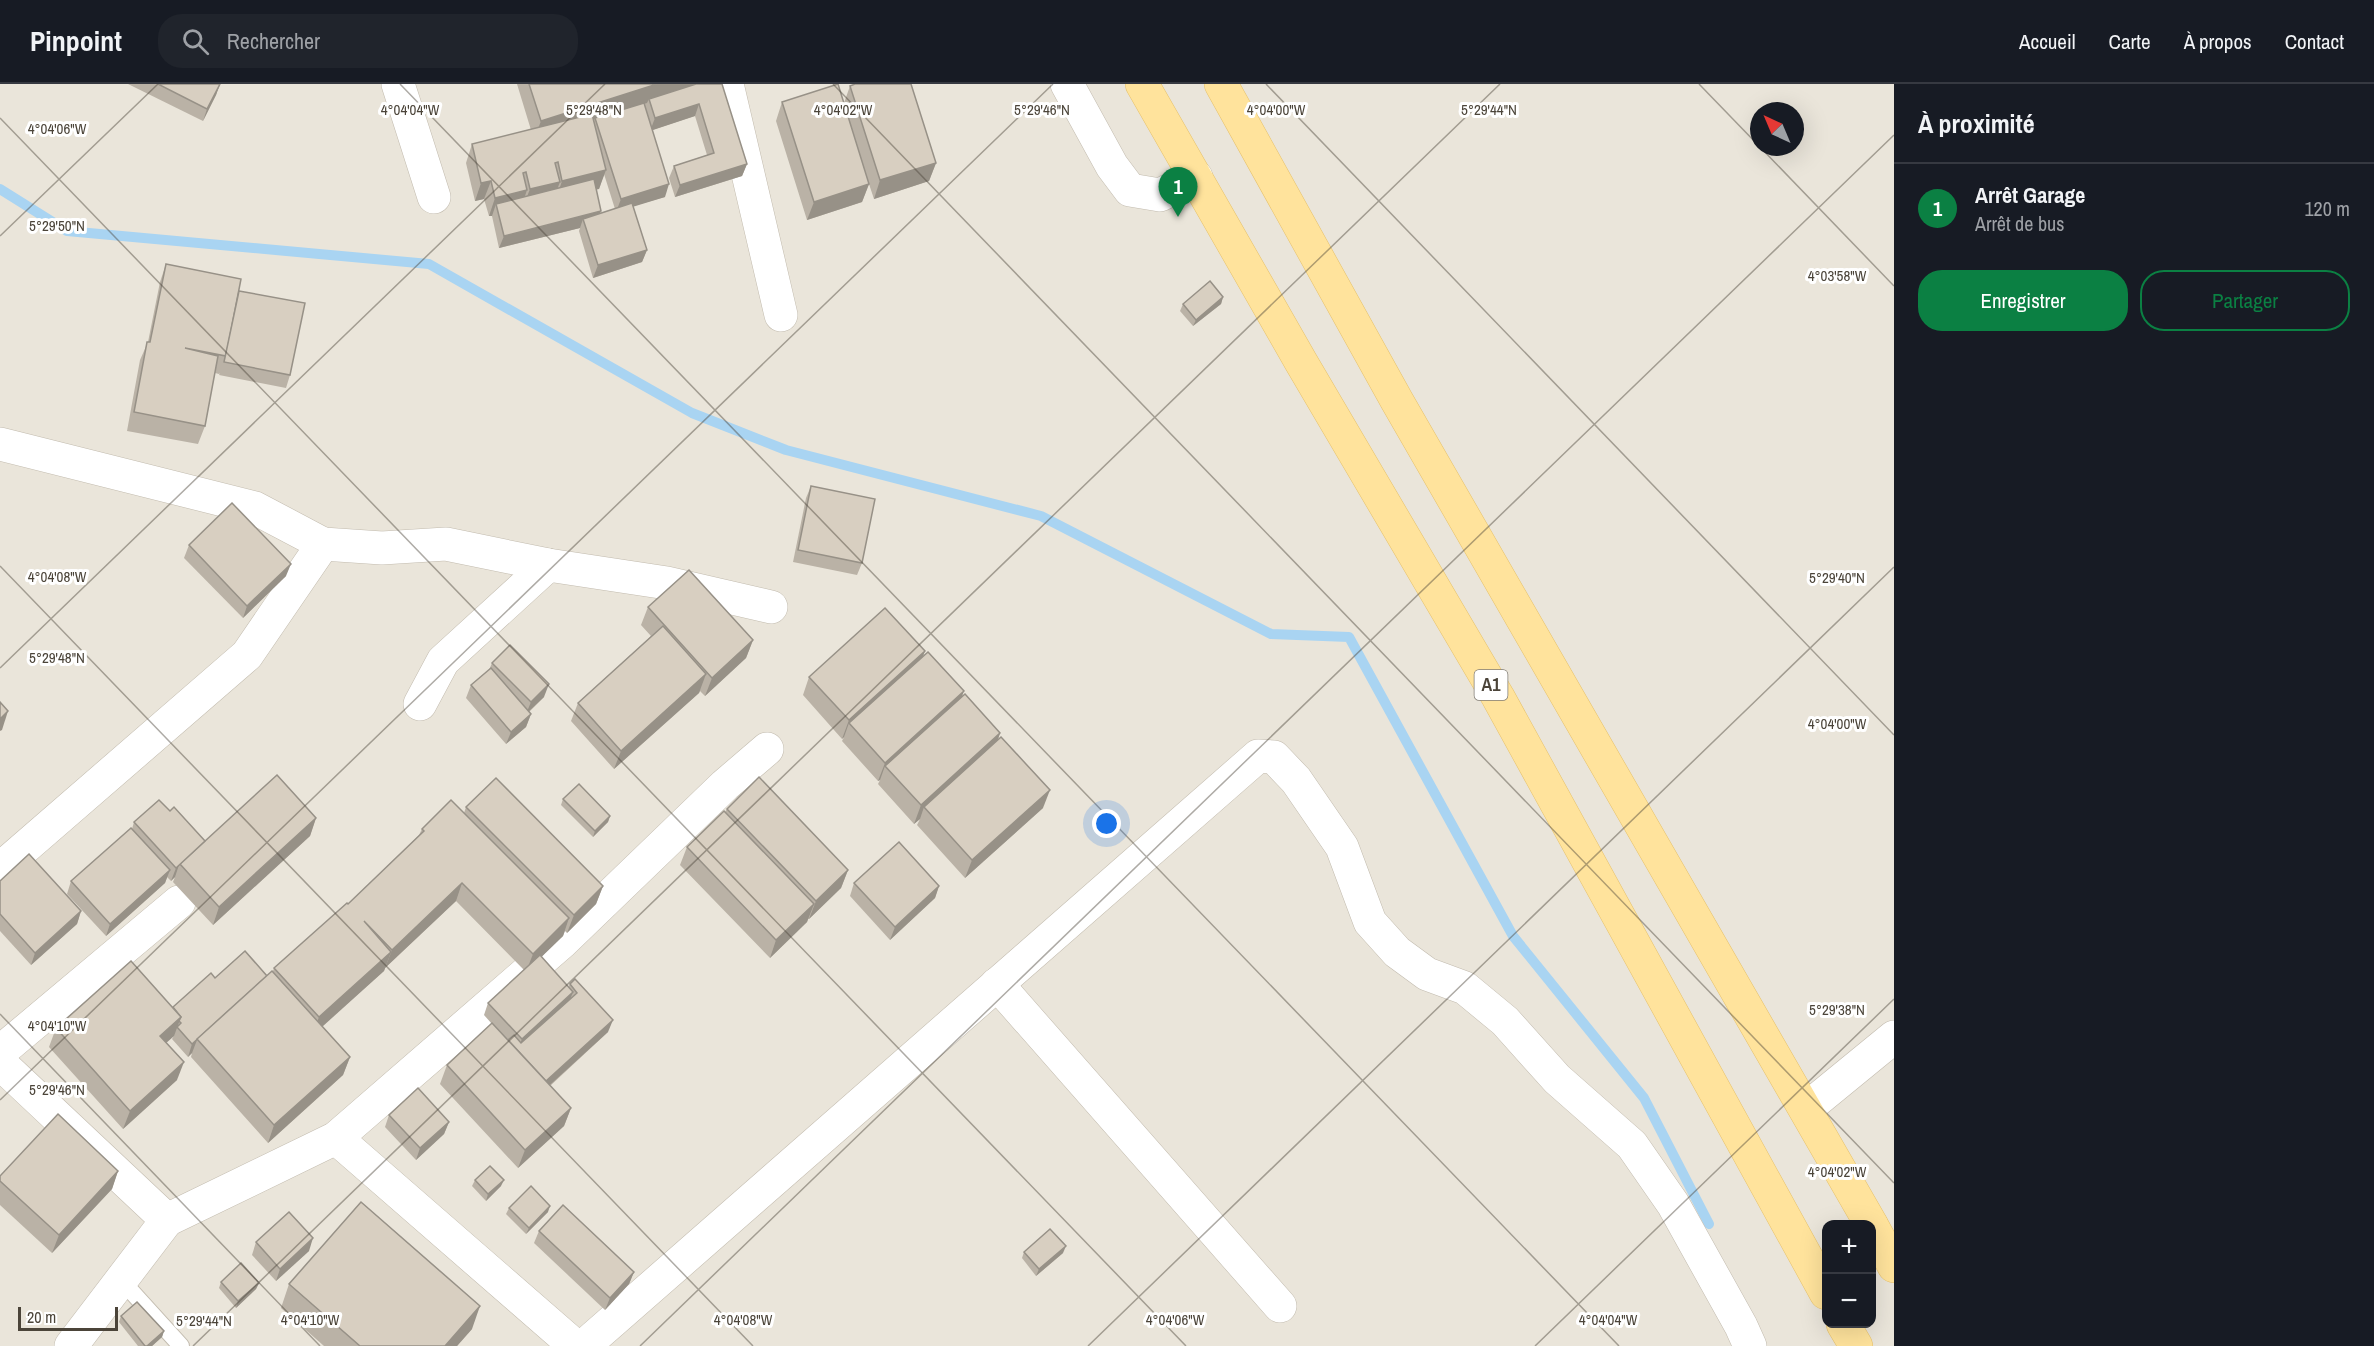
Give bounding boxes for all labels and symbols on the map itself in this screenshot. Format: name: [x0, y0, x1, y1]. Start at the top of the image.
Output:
text: 4°04'04"W: [381, 99, 440, 120]
text: 5°29'48"N: [566, 99, 622, 120]
text: 4°04'02"W: [814, 99, 873, 120]
text: 5°29'46"N: [1014, 99, 1070, 120]
text: 4°04'00"W: [1247, 99, 1306, 120]
text: 5°29'44"N: [1461, 99, 1517, 120]
north arrow: [1750, 102, 1804, 156]
text: 4°04'06"W: [28, 118, 87, 139]
pin: 1: [1158, 168, 1198, 217]
text: 5°29'50"N: [29, 215, 85, 236]
text: 4°03'58"W: [1808, 265, 1867, 286]
text: 4°04'08"W: [28, 566, 87, 587]
text: 5°29'40"N: [1809, 567, 1865, 588]
text: 5°29'48"N: [29, 647, 85, 668]
road number: A1: [1474, 670, 1508, 700]
text: 4°04'00"W: [1808, 713, 1867, 734]
your location: [1092, 809, 1121, 838]
text: 5°29'38"N: [1809, 999, 1865, 1020]
text: 4°04'10"W: [28, 1015, 87, 1036]
text: 5°29'46"N: [29, 1079, 85, 1100]
text: 4°04'02"W: [1808, 1161, 1867, 1182]
scale bar: [18, 1304, 118, 1332]
text: 4°04'10"W: [281, 1309, 340, 1330]
text: 4°04'08"W: [714, 1309, 773, 1330]
text: 4°04'06"W: [1146, 1309, 1205, 1330]
text: 4°04'04"W: [1579, 1309, 1638, 1330]
text: 5°29'44"N: [176, 1310, 232, 1331]

